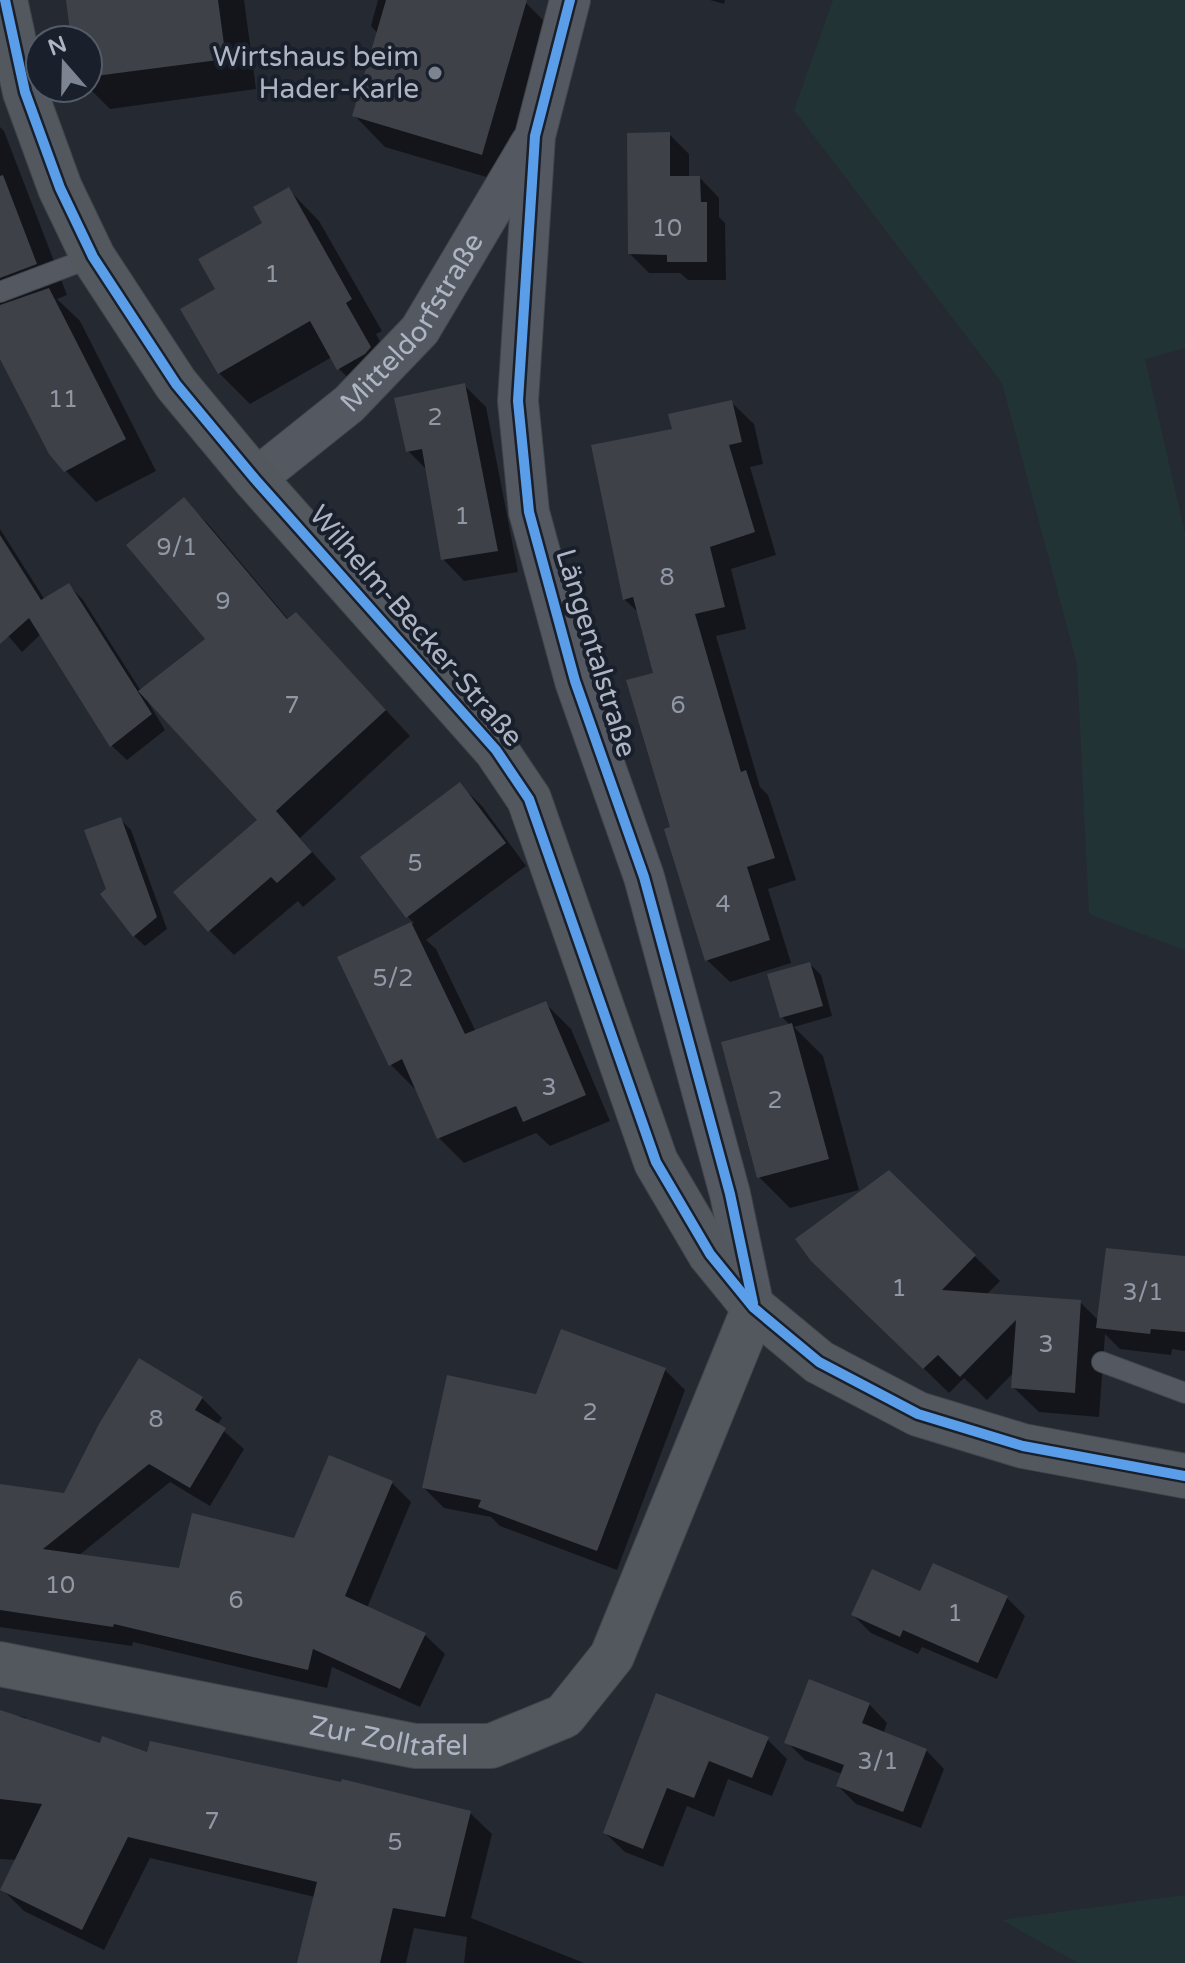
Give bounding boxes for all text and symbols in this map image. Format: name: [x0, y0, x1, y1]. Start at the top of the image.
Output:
north arrow: [24, 24, 104, 104]
text: N: [45, 31, 70, 61]
place label: Wirtshaus beim Hader-Karle: [212, 40, 419, 106]
marker: Wirtshaus beim Hader-Karle: [426, 64, 444, 82]
house number: 10: [652, 214, 682, 243]
street label: Mitteldorfstraße: [333, 227, 491, 419]
house number: 1: [264, 260, 280, 289]
house number: 11: [48, 385, 78, 414]
house number: 2: [427, 403, 443, 432]
street label: Wilhelm-Becker-Straße: [302, 499, 530, 753]
house number: 1: [454, 502, 470, 531]
house number: 9/1: [157, 533, 197, 562]
street label: Längentalstraße: [548, 545, 644, 761]
house number: 8: [659, 563, 675, 592]
house number: 9: [215, 587, 231, 616]
house number: 7: [284, 691, 300, 720]
house number: 6: [670, 691, 686, 720]
house number: 5: [407, 849, 423, 878]
house number: 4: [715, 890, 731, 919]
house number: 5/2: [373, 964, 413, 993]
house number: 3: [541, 1073, 557, 1102]
house number: 2: [767, 1086, 783, 1115]
house number: 1: [891, 1274, 907, 1303]
house number: 3/1: [1123, 1278, 1163, 1307]
house number: 3: [1038, 1330, 1054, 1359]
house number: 2: [582, 1398, 598, 1427]
house number: 8: [148, 1405, 164, 1434]
house number: 10: [45, 1571, 75, 1600]
house number: 6: [228, 1586, 244, 1615]
house number: 1: [947, 1599, 963, 1628]
street label: Zur Zolltafel: [306, 1709, 468, 1764]
house number: 3/1: [858, 1747, 898, 1776]
house number: 7: [204, 1807, 220, 1836]
house number: 5: [387, 1828, 403, 1857]

